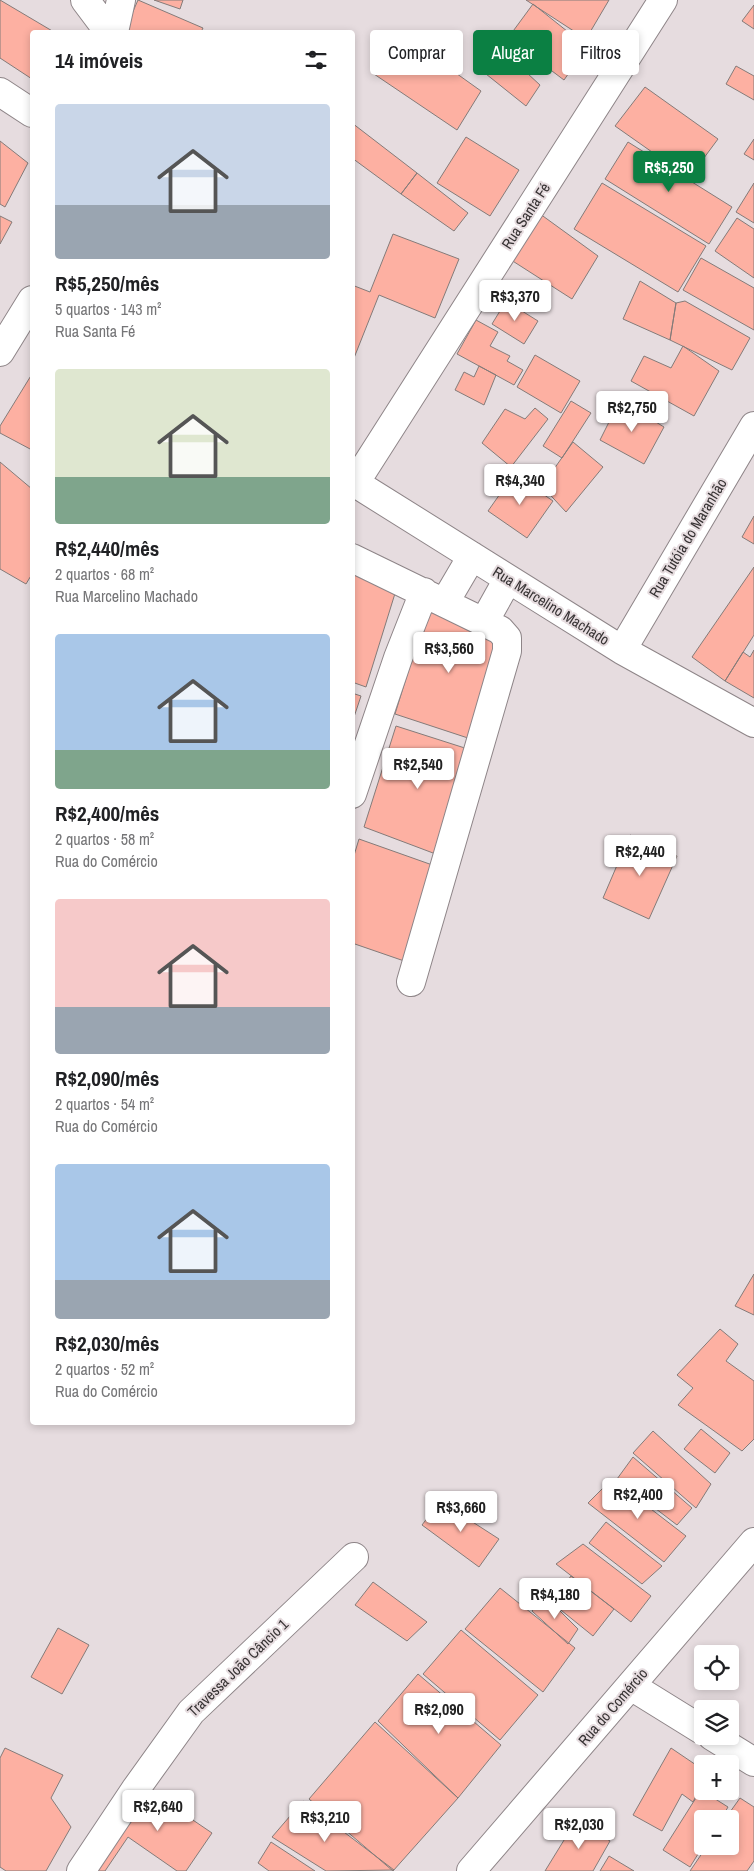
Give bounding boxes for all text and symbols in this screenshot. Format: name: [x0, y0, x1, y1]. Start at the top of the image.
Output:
chip: Comprar: [370, 30, 463, 75]
chip: Alugar: [473, 30, 552, 75]
chip: Filtros: [562, 30, 639, 75]
text: 14 imóveis: [55, 46, 143, 75]
icon: filters: [302, 46, 330, 74]
icon: home: [148, 136, 238, 226]
pin: R$5,250: [623, 150, 715, 193]
text: R$5,250: [644, 156, 694, 178]
street label: Rua Santa Fé: [496, 178, 555, 253]
text: R$5,250/mês: [55, 269, 159, 298]
pin: R$3,370: [469, 280, 561, 322]
text: R$3,370: [490, 285, 540, 307]
text: 5 quartos · 143 m²: [55, 298, 161, 320]
text: Rua Santa Fé: [55, 320, 135, 342]
pin: R$2,750: [586, 390, 678, 433]
text: R$2,750: [607, 396, 657, 418]
icon: home: [148, 401, 238, 491]
pin: R$4,340: [474, 464, 566, 506]
text: R$4,340: [495, 469, 545, 491]
street label: Rua Tutóia do Maranhão: [644, 474, 732, 601]
text: R$2,440/mês: [55, 534, 159, 563]
street label: Rua Marcelino Machado: [489, 561, 614, 650]
text: 2 quartos · 68 m²: [55, 563, 154, 585]
text: Rua Marcelino Machado: [55, 585, 198, 607]
pin: R$3,560: [403, 632, 495, 674]
text: R$3,560: [424, 637, 474, 659]
icon: home: [148, 666, 238, 756]
pin: R$2,540: [372, 748, 464, 790]
text: R$2,540: [393, 753, 443, 775]
text: R$2,400/mês: [55, 799, 159, 828]
text: 2 quartos · 58 m²: [55, 828, 154, 850]
pin: R$2,440: [594, 834, 686, 877]
text: R$2,440: [615, 840, 665, 862]
text: Rua do Comércio: [55, 850, 158, 872]
icon: home: [148, 931, 238, 1021]
text: R$2,090/mês: [55, 1064, 159, 1093]
text: 2 quartos · 54 m²: [55, 1093, 154, 1115]
text: Rua do Comércio: [55, 1115, 158, 1137]
icon: home: [148, 1196, 238, 1286]
text: R$2,030/mês: [55, 1329, 159, 1358]
text: 2 quartos · 52 m²: [55, 1358, 154, 1380]
text: Rua do Comércio: [55, 1380, 158, 1402]
pin: R$2,400: [592, 1478, 684, 1520]
text: R$2,400: [613, 1483, 663, 1505]
pin: R$3,660: [415, 1490, 507, 1533]
text: R$3,660: [436, 1496, 486, 1518]
pin: R$4,180: [509, 1578, 601, 1620]
text: R$4,180: [530, 1583, 580, 1605]
street label: Travessa João Câncio 1: [183, 1614, 293, 1721]
map controls: [694, 1645, 739, 1855]
button: locate: [694, 1645, 739, 1690]
street label: Rua do Comércio: [573, 1663, 652, 1750]
pin: R$2,090: [393, 1692, 485, 1735]
text: R$2,090: [414, 1698, 464, 1720]
button: layers: [694, 1700, 739, 1745]
button: +: [694, 1755, 739, 1800]
pin: R$2,640: [112, 1790, 204, 1832]
text: R$2,640: [133, 1795, 183, 1817]
pin: R$3,210: [279, 1800, 371, 1843]
text: R$3,210: [300, 1806, 350, 1828]
pin: R$2,030: [533, 1808, 625, 1850]
button: −: [694, 1810, 739, 1855]
text: R$2,030: [554, 1813, 604, 1835]

